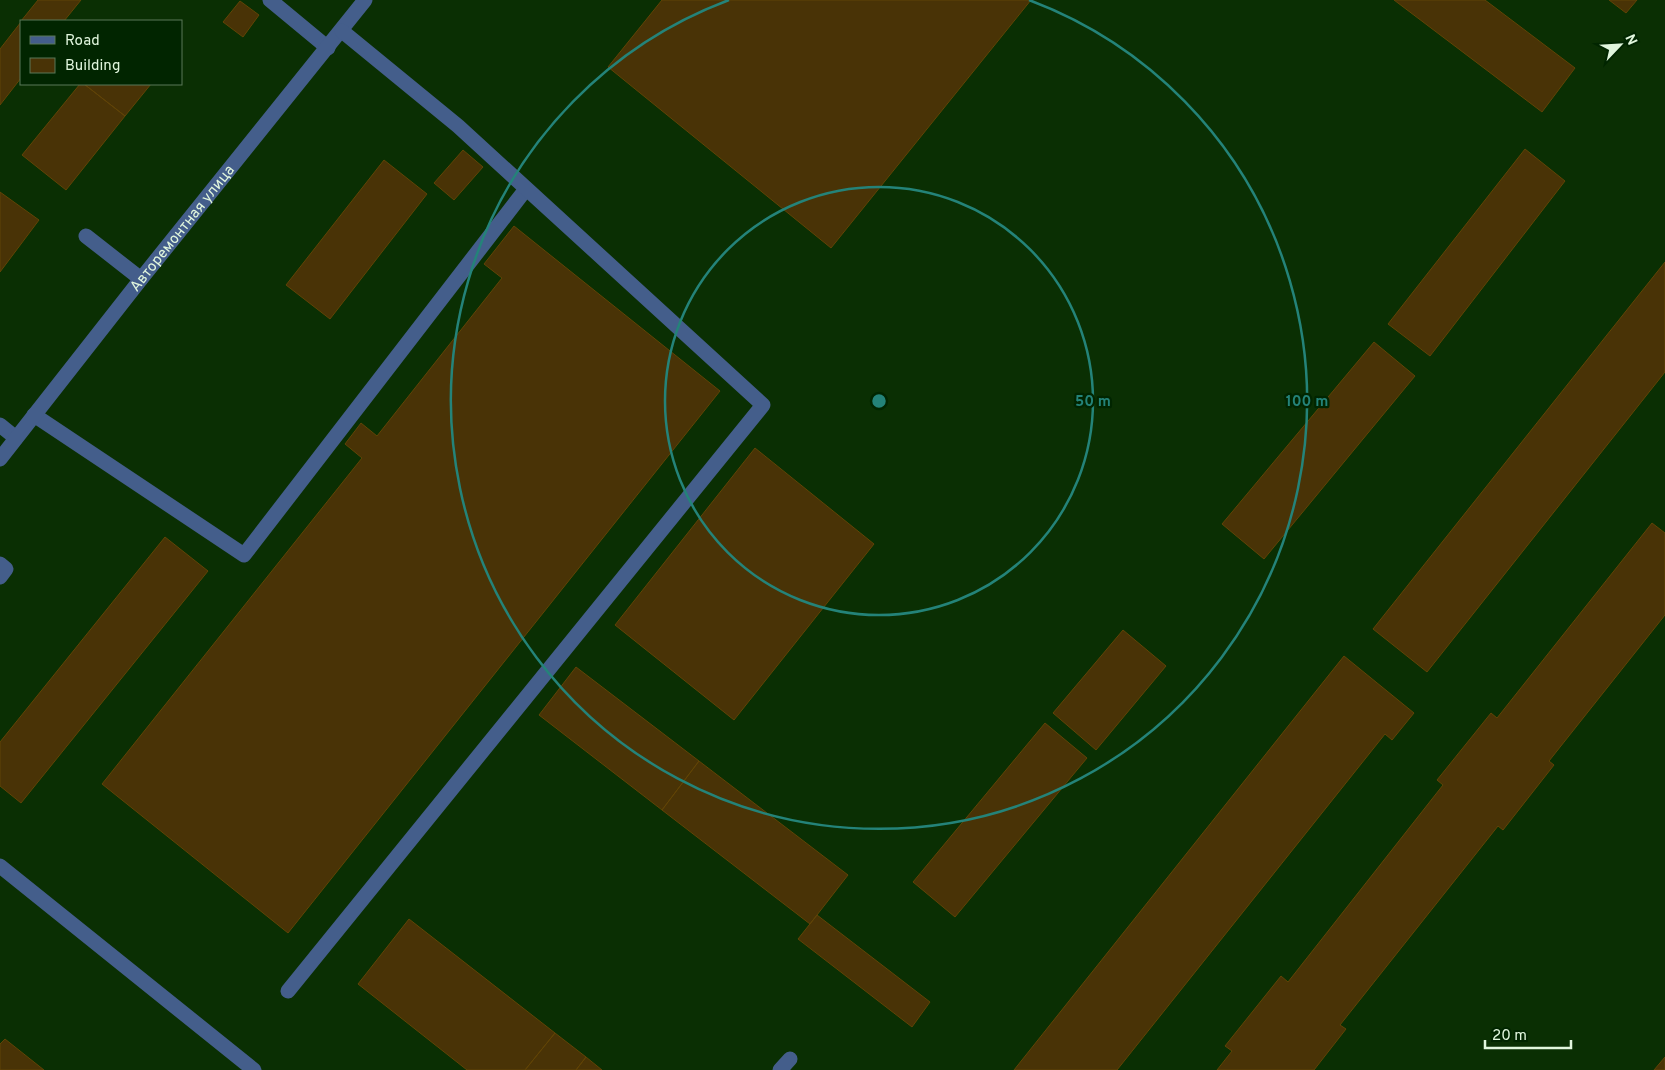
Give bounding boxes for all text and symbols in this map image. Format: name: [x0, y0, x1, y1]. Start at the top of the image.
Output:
legend: [20, 20, 182, 85]
north arrow: [1595, 20, 1645, 70]
text: Road: [65, 32, 100, 51]
text: N: [1621, 32, 1640, 48]
text: Building: [65, 57, 120, 76]
street label: Авторемонтная улица: [126, 162, 240, 296]
centre of rings: [870, 392, 888, 410]
text: 50 m: [1075, 393, 1111, 412]
text: 100 m: [1286, 393, 1328, 412]
scale bar: [1485, 1018, 1571, 1050]
text: 20 m: [1492, 1027, 1527, 1046]

